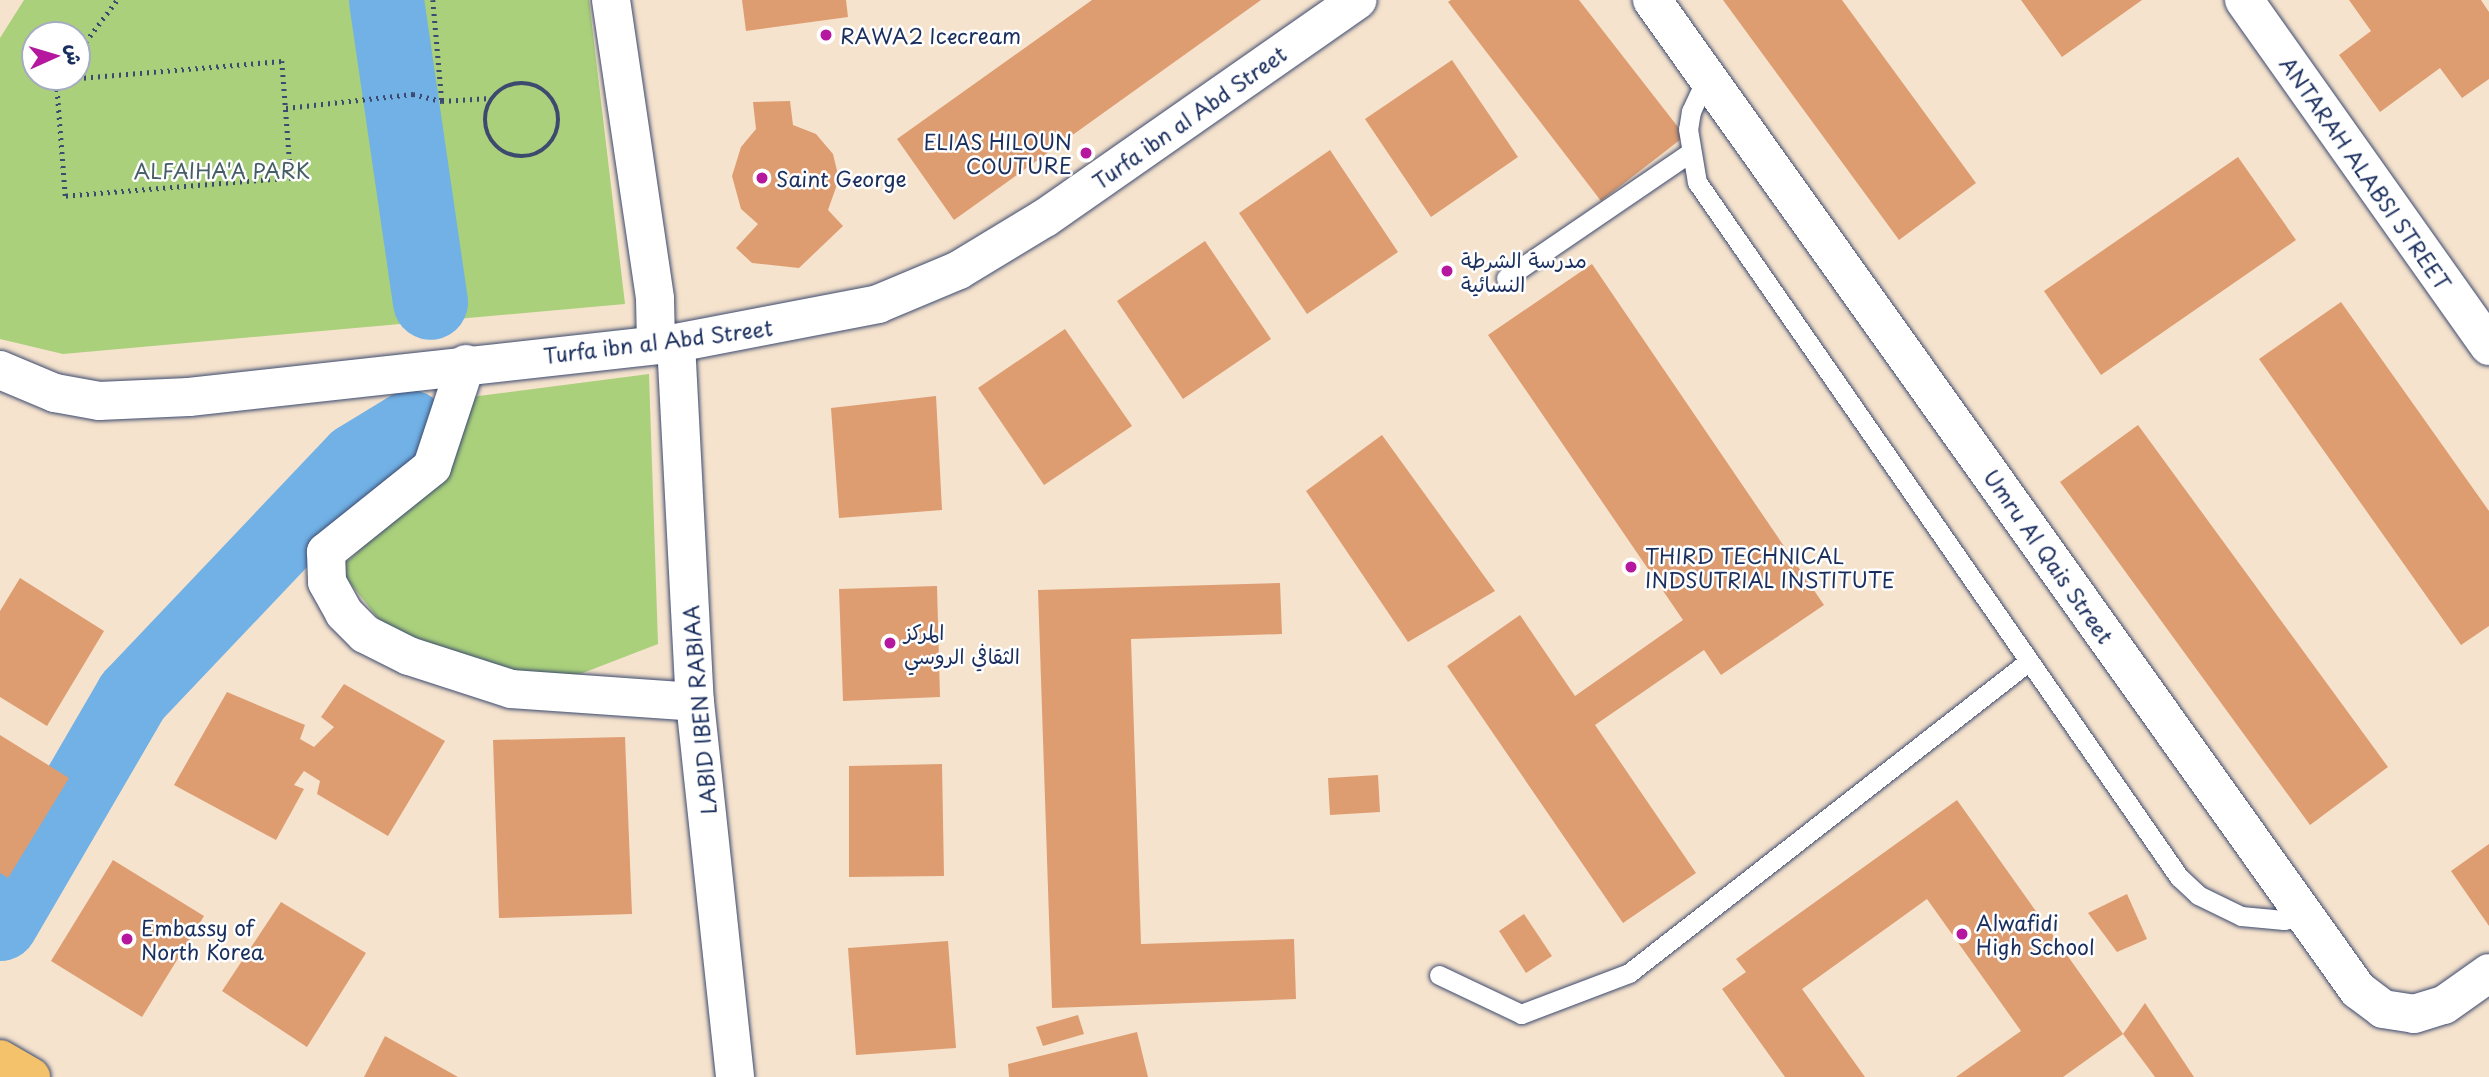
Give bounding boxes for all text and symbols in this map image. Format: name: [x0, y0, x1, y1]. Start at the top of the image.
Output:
north arrow: [21, 21, 91, 91]
place label: RAWA2 Icecream: [840, 22, 1020, 48]
marker: RAWA2 Icecream: [818, 27, 834, 43]
street label: Turfa ibn al Abd Street: [1085, 39, 1293, 195]
text: ش: [60, 43, 90, 66]
street label: ANTARAH ALABSI STREET: [2275, 50, 2457, 296]
place label: ELIAS HILOUN COUTURE: [922, 128, 1072, 178]
marker: ELIAS HILOUN COUTURE: [1078, 145, 1094, 161]
park label: ALFAIHA'A PARK: [133, 157, 311, 183]
place label: Saint George: [776, 165, 908, 191]
marker: Saint George: [754, 170, 770, 186]
place label: مدرسة الشرطة النسائية: [1461, 246, 1587, 296]
marker: مدرسة الشرطة النسائية: [1439, 263, 1455, 279]
street label: Turfa ibn al Abd Street: [540, 314, 776, 368]
street label: Umru Al Qais Street: [1979, 463, 2119, 649]
place label: THIRD TECHNICAL INDSUTRIAL INSTITUTE: [1645, 542, 1896, 592]
marker: THIRD TECHNICAL INDSUTRIAL INSTITUTE: [1623, 559, 1639, 575]
street label: LABID IBEN RABIAA: [677, 604, 721, 816]
place label: المركز الثقافي الروسي: [904, 618, 1020, 668]
marker: المركز الثقافي الروسي: [882, 635, 898, 651]
place label: Alwafidi High School: [1976, 909, 2096, 959]
place label: Embassy of North Korea: [141, 914, 265, 964]
marker: Alwafidi High School: [1954, 926, 1970, 942]
marker: Embassy of North Korea: [119, 931, 135, 947]

